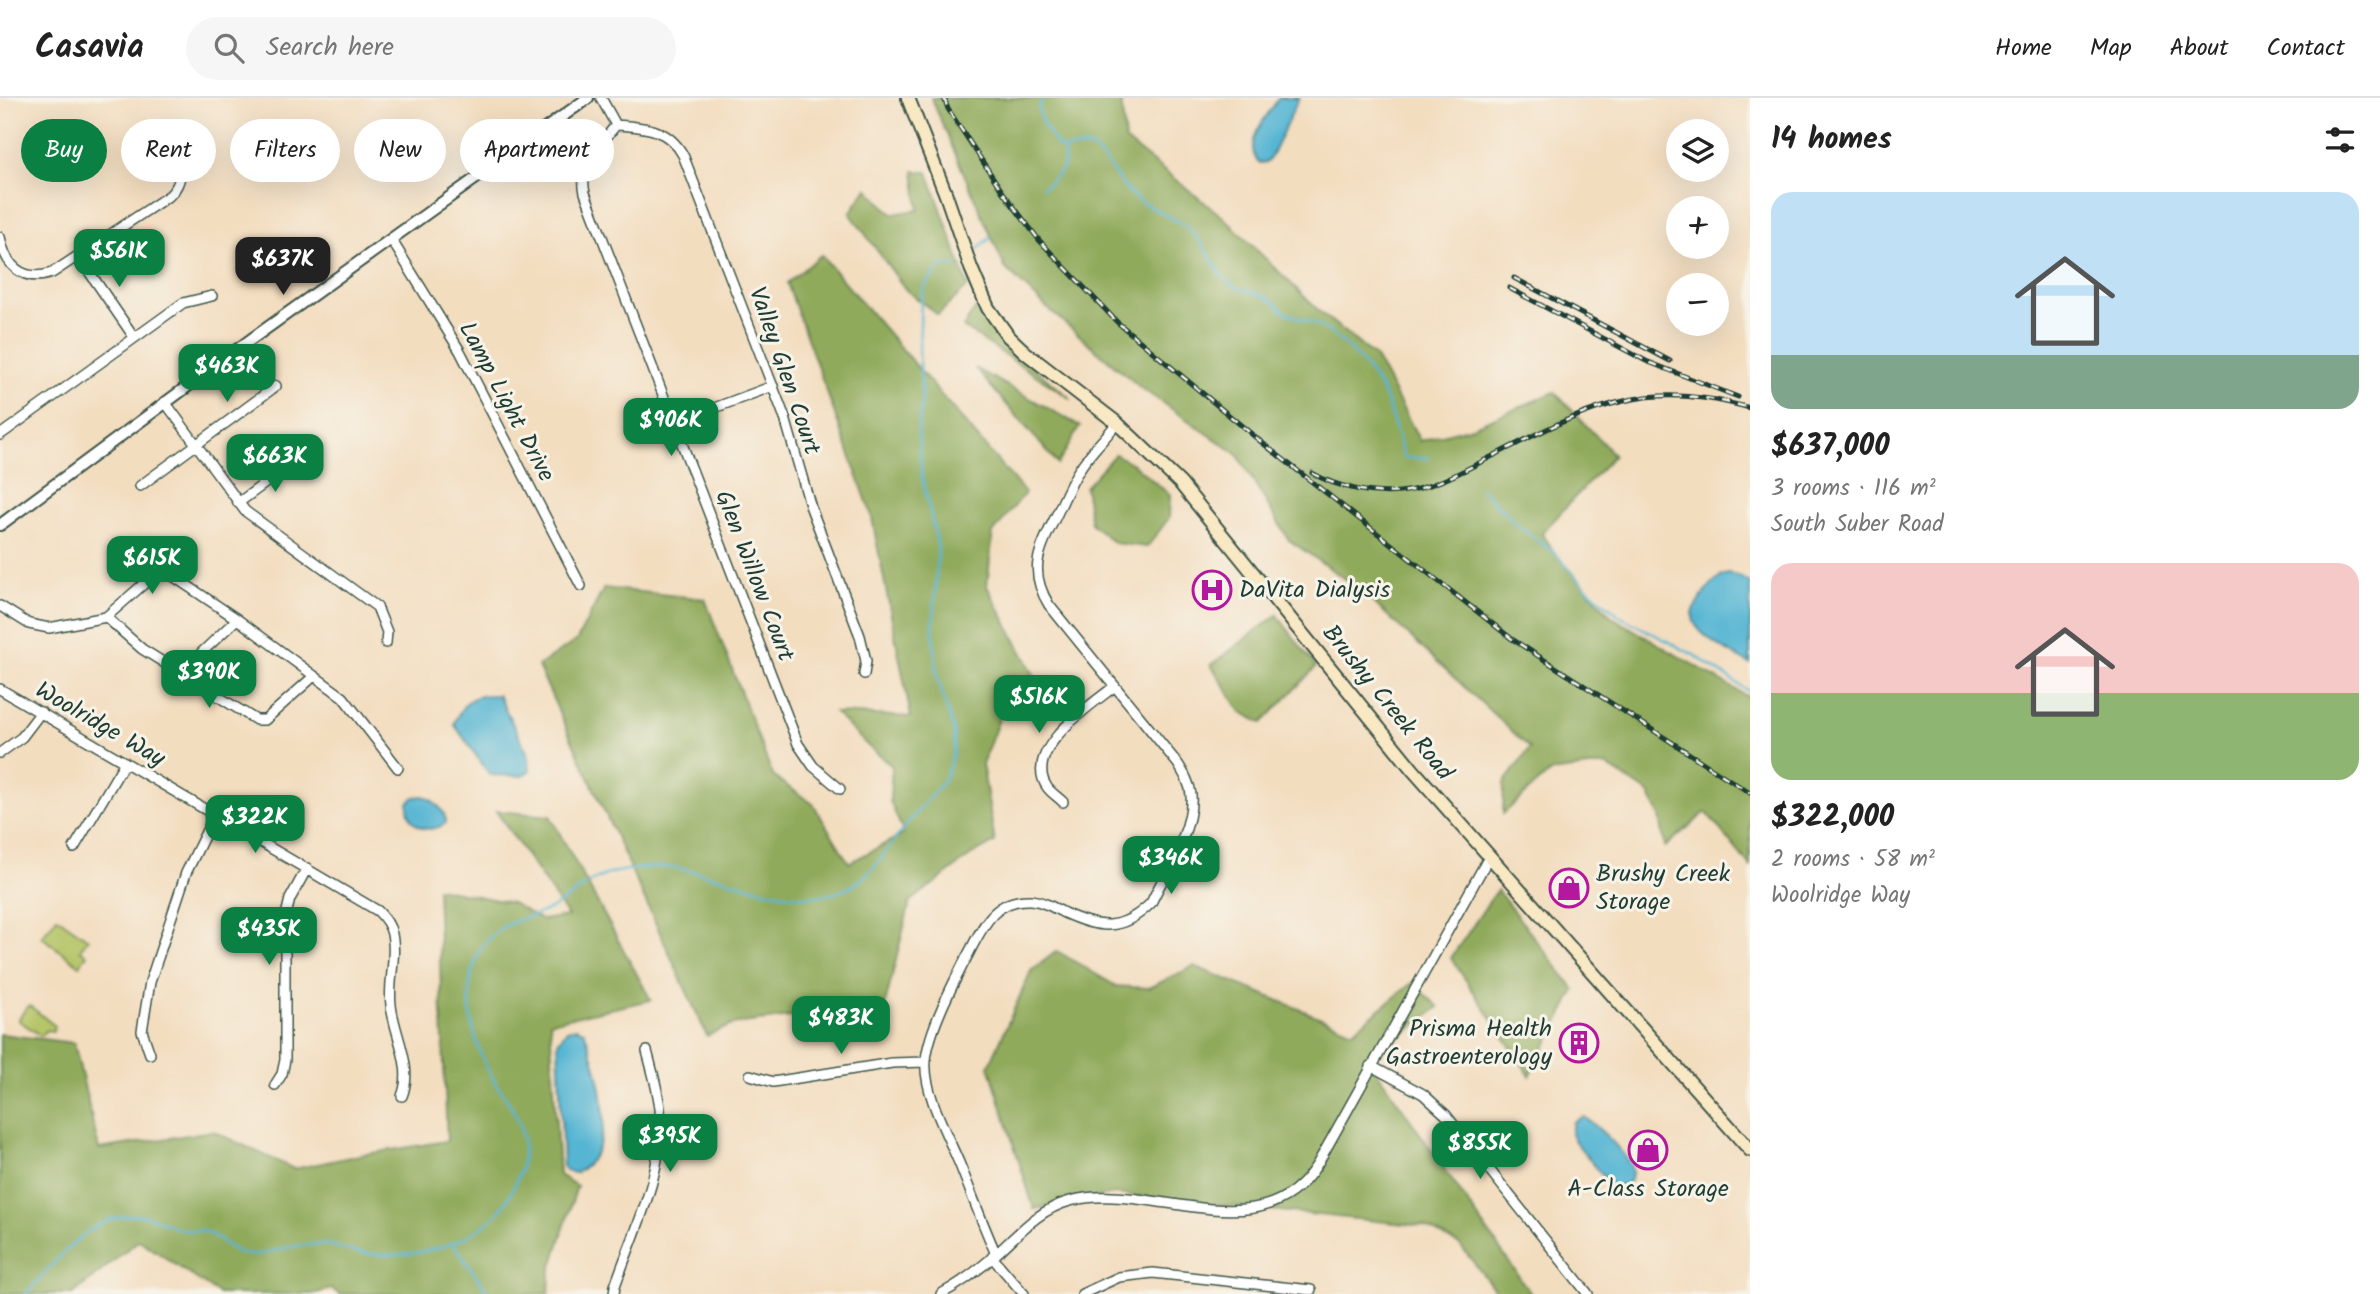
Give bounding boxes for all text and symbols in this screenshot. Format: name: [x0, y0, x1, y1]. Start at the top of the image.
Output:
search box: [186, 17, 676, 80]
text: Casavia: [35, 22, 144, 75]
text: Search here: [266, 27, 394, 69]
icon: search: [210, 29, 248, 67]
text: Home: [1995, 29, 2052, 68]
text: Map: [2090, 29, 2132, 68]
text: About: [2170, 29, 2228, 68]
text: Contact: [2266, 29, 2345, 68]
text: 14 homes: [1771, 116, 1892, 164]
chip: Buy: [21, 119, 107, 182]
chip: Rent: [121, 119, 216, 182]
chip: Filters: [230, 119, 340, 182]
chip: New: [354, 119, 446, 182]
chip: Apartment: [460, 119, 614, 182]
map controls: [1666, 119, 1729, 336]
button: layers: [1666, 119, 1729, 182]
icon: filters: [2321, 121, 2359, 159]
button: +: [1666, 196, 1729, 259]
pin: $561K: [70, 230, 168, 289]
text: $561K: [90, 234, 148, 270]
pin: $637K: [234, 238, 332, 297]
icon: home: [2002, 238, 2128, 364]
text: $637K: [251, 242, 315, 278]
button: −: [1666, 273, 1729, 336]
street label: Valley Glen Court: [737, 282, 831, 461]
street label: Lamp Light Drive: [447, 315, 565, 489]
pin: $463K: [178, 344, 276, 404]
text: $463K: [194, 349, 260, 385]
pin: $906K: [622, 398, 720, 458]
text: $906K: [639, 403, 703, 439]
text: $637,000: [1771, 423, 1890, 471]
pin: $663K: [226, 434, 324, 494]
text: $663K: [243, 439, 307, 475]
text: 3 rooms · 116 m²: [1771, 471, 1936, 507]
street label: Glen Willow Court: [703, 485, 805, 668]
text: South Suber Road: [1771, 507, 1944, 543]
pin: $615K: [103, 536, 201, 596]
text: $615K: [123, 541, 181, 577]
hospital icon: DaVita Dialysis: [1191, 569, 1233, 611]
place label: DaVita Dialysis: [1239, 571, 1390, 610]
icon: home: [2002, 609, 2128, 735]
street label: Brushy Creek Road: [1312, 616, 1463, 791]
pin: $390K: [160, 650, 258, 710]
text: $390K: [177, 655, 241, 691]
street label: Woolridge Way: [27, 672, 173, 779]
pin: $516K: [990, 676, 1088, 735]
text: $516K: [1010, 680, 1068, 716]
text: $322,000: [1771, 794, 1894, 842]
pin: $322K: [206, 796, 304, 855]
text: $322K: [222, 800, 288, 836]
pin: $346K: [1122, 836, 1220, 896]
text: $346K: [1138, 841, 1204, 877]
text: 2 rooms · 58 m²: [1771, 842, 1935, 878]
place label: Brushy Creek Storage: [1596, 855, 1731, 922]
shop icon: Brushy Creek Storage: [1548, 867, 1590, 909]
text: Woolridge Way: [1771, 878, 1910, 914]
pin: $435K: [220, 908, 318, 967]
text: $435K: [237, 912, 301, 948]
pin: $483K: [792, 996, 890, 1056]
text: $483K: [808, 1001, 874, 1037]
place label: Prisma Health Gastroenterology: [1386, 1010, 1553, 1077]
building icon: Prisma Health Gastroenterology: [1558, 1022, 1600, 1064]
pin: $395K: [621, 1114, 719, 1174]
text: $395K: [638, 1119, 702, 1155]
pin: $855K: [1431, 1122, 1529, 1181]
text: $855K: [1448, 1126, 1512, 1162]
shop icon: A-Class Storage: [1627, 1129, 1669, 1171]
place label: A-Class Storage: [1567, 1170, 1729, 1209]

